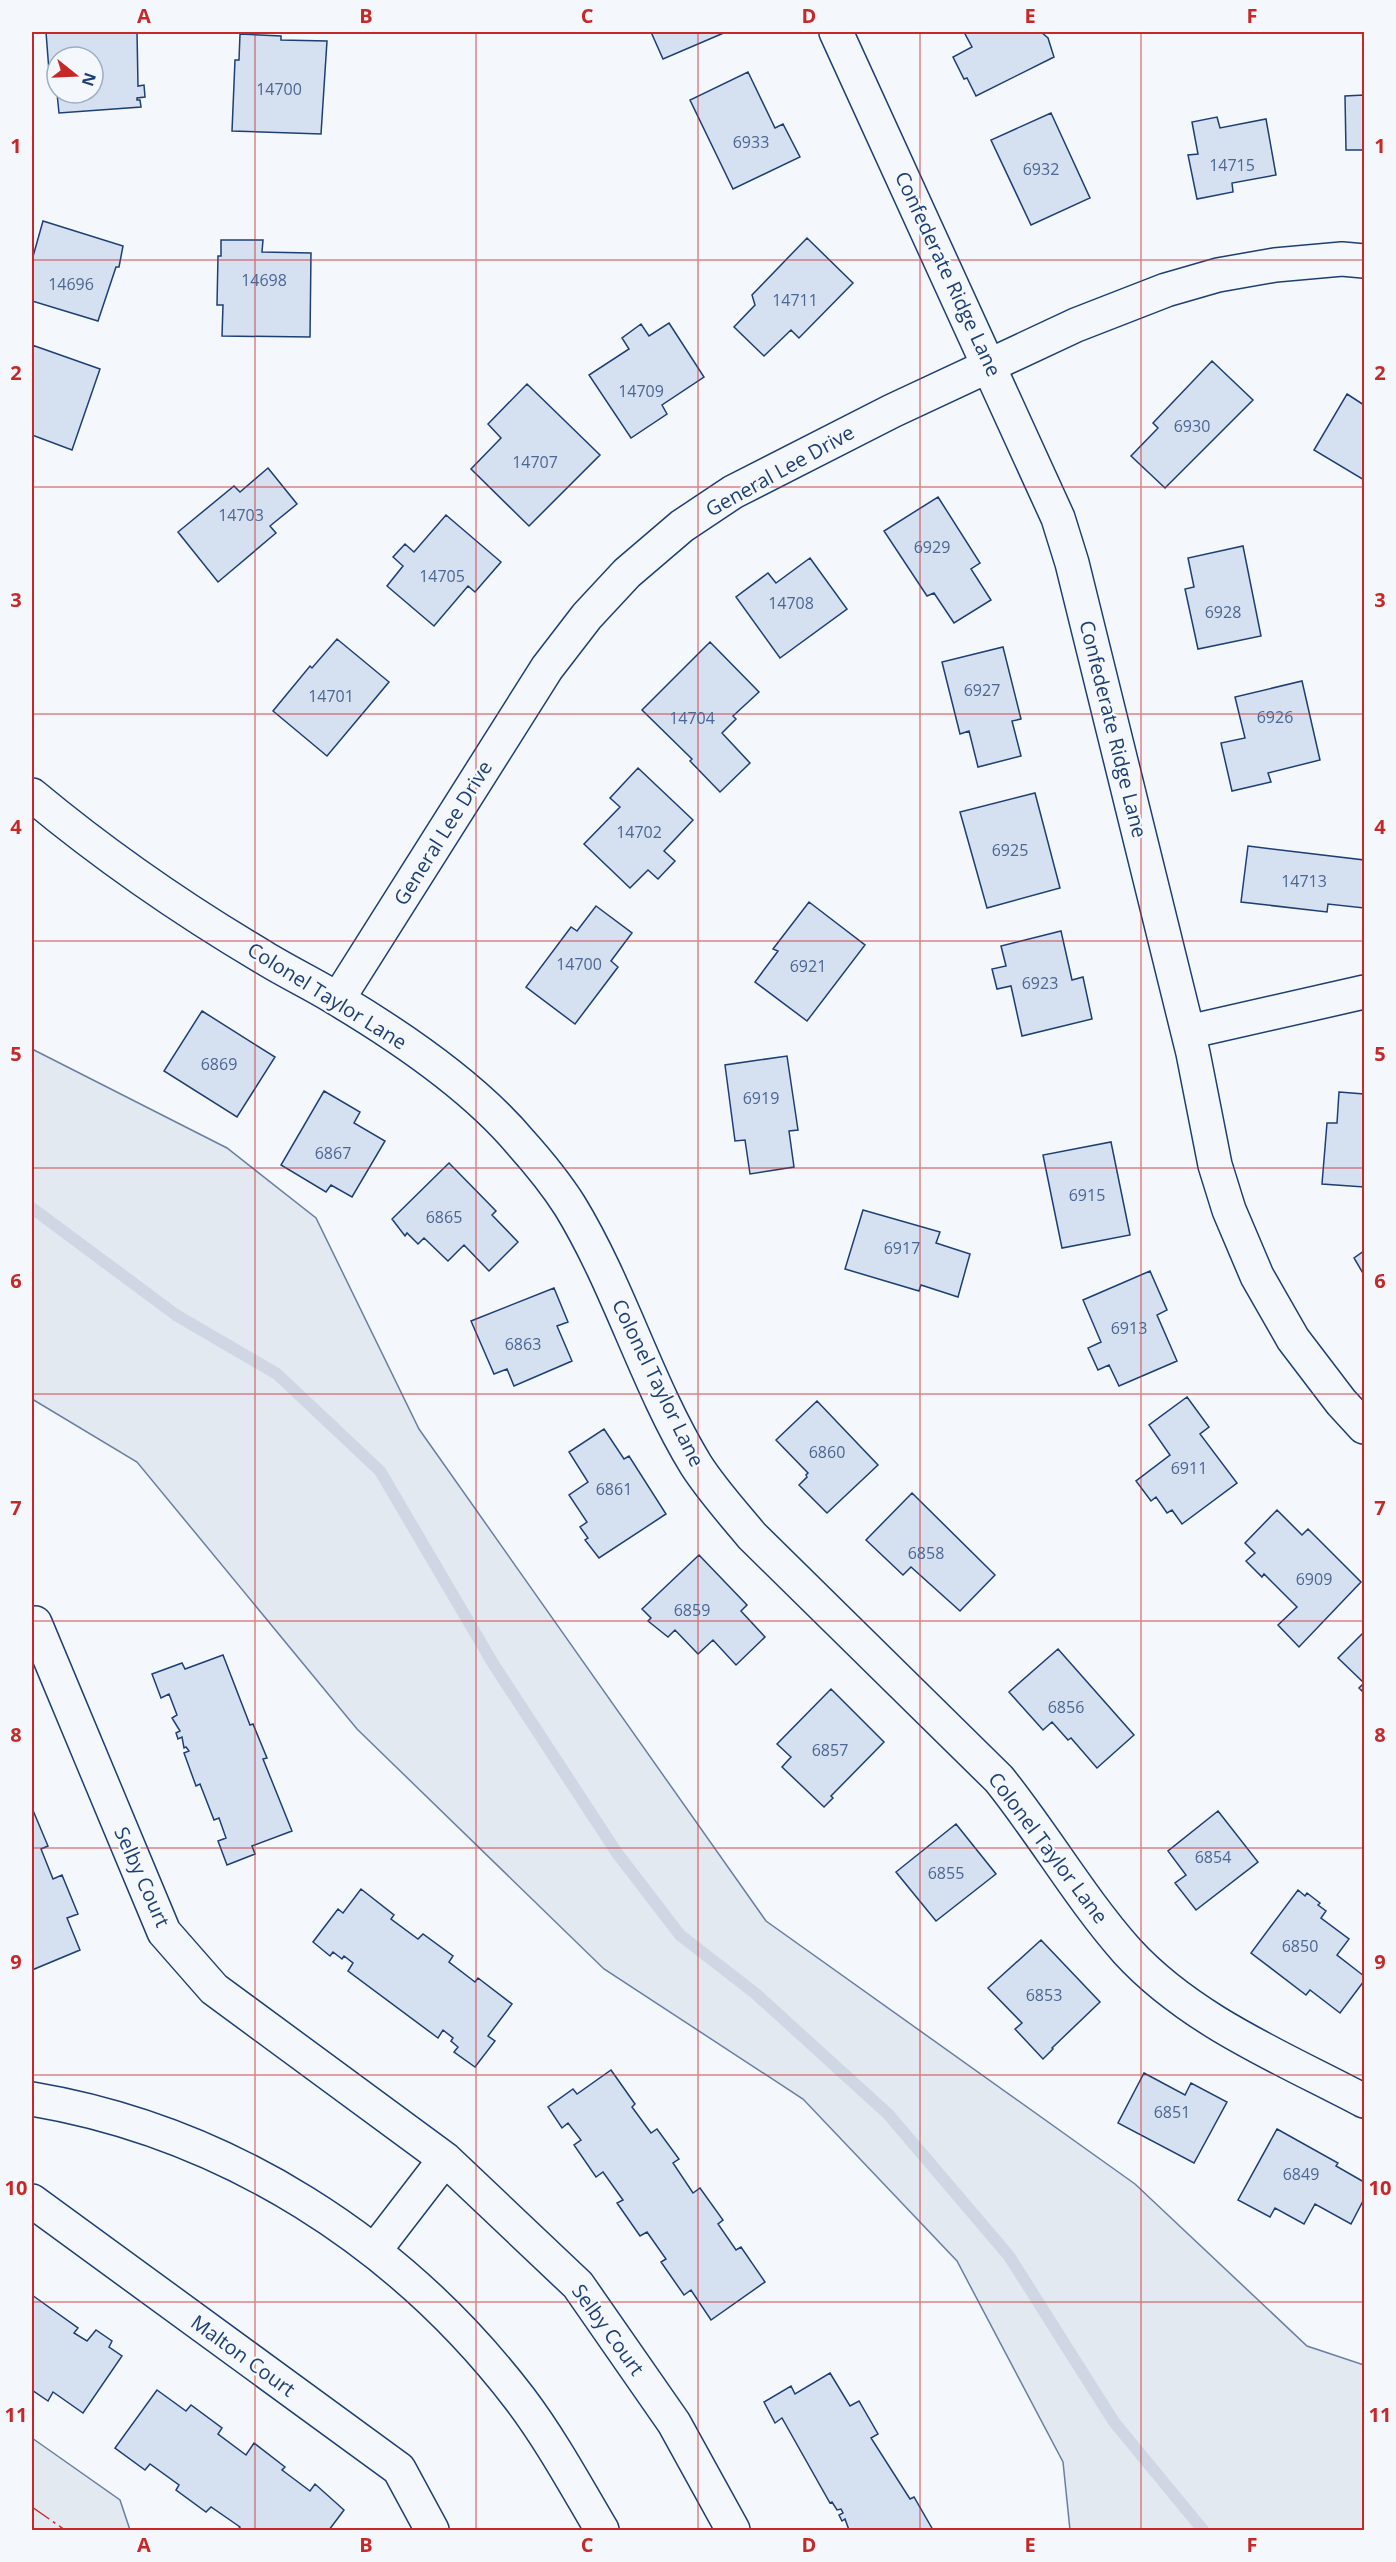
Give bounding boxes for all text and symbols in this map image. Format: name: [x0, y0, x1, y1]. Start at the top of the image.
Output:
text: A: [137, 2, 151, 29]
text: B: [359, 2, 373, 29]
text: C: [581, 2, 594, 29]
text: D: [802, 2, 816, 29]
text: E: [1024, 2, 1036, 29]
text: F: [1247, 2, 1257, 29]
north arrow: [45, 45, 105, 105]
text: N: [77, 70, 102, 89]
house number: 14700: [256, 78, 302, 100]
house number: 6933: [733, 131, 769, 153]
text: 1: [10, 132, 22, 159]
text: 1: [1374, 132, 1386, 159]
house number: 14715: [1209, 154, 1255, 176]
house number: 6932: [1023, 158, 1059, 180]
street label: Confederate Ridge Lane: [889, 167, 1008, 381]
house number: 14698: [241, 269, 287, 291]
house number: 14696: [48, 273, 94, 295]
house number: 14711: [772, 289, 818, 311]
text: 2: [10, 359, 22, 386]
text: 2: [1374, 359, 1386, 386]
house number: 14709: [618, 380, 664, 402]
house number: 6930: [1174, 415, 1210, 437]
street label: General Lee Drive: [701, 419, 859, 523]
house number: 14707: [512, 451, 558, 473]
house number: 14703: [218, 504, 264, 526]
house number: 6929: [914, 536, 950, 558]
house number: 14705: [419, 565, 465, 587]
text: 3: [10, 586, 22, 613]
text: 3: [1374, 586, 1386, 613]
house number: 14708: [768, 592, 814, 614]
house number: 6928: [1205, 601, 1241, 623]
street label: Confederate Ridge Lane: [1073, 617, 1154, 840]
house number: 6927: [964, 679, 1000, 701]
house number: 14701: [308, 685, 354, 707]
house number: 6926: [1257, 706, 1293, 728]
house number: 14704: [669, 707, 715, 729]
street label: General Lee Drive: [387, 755, 498, 910]
text: 4: [10, 813, 22, 840]
text: 4: [1374, 813, 1386, 840]
house number: 14702: [616, 821, 662, 843]
house number: 6925: [992, 839, 1028, 861]
house number: 14713: [1281, 870, 1327, 892]
street label: Colonel Taylor Lane: [242, 936, 412, 1056]
house number: 14700: [556, 953, 602, 975]
house number: 6921: [790, 955, 826, 977]
house number: 6923: [1022, 972, 1058, 994]
text: 5: [10, 1040, 22, 1067]
text: 5: [1374, 1040, 1386, 1067]
house number: 6869: [201, 1053, 237, 1075]
house number: 6919: [743, 1087, 779, 1109]
house number: 6867: [315, 1142, 351, 1164]
house number: 6915: [1069, 1184, 1105, 1206]
house number: 6865: [426, 1206, 462, 1228]
house number: 6917: [884, 1237, 920, 1259]
text: 6: [10, 1267, 22, 1294]
text: 6: [1374, 1267, 1386, 1294]
street label: Colonel Taylor Lane: [606, 1295, 711, 1471]
house number: 6913: [1111, 1317, 1147, 1339]
house number: 6863: [505, 1333, 541, 1355]
house number: 6860: [809, 1441, 845, 1463]
house number: 6911: [1171, 1457, 1207, 1479]
house number: 6861: [596, 1478, 632, 1500]
text: 7: [10, 1494, 22, 1521]
text: 7: [1374, 1494, 1386, 1521]
house number: 6858: [908, 1542, 944, 1564]
house number: 6909: [1296, 1568, 1332, 1590]
house number: 6859: [674, 1599, 710, 1621]
house number: 6856: [1048, 1696, 1084, 1718]
text: 8: [10, 1721, 22, 1748]
text: 8: [1374, 1721, 1386, 1748]
house number: 6857: [812, 1739, 848, 1761]
street label: Colonel Taylor Lane: [983, 1766, 1114, 1929]
street label: Selby Court: [108, 1822, 177, 1931]
house number: 6854: [1195, 1846, 1231, 1868]
house number: 6855: [928, 1862, 964, 1884]
house number: 6850: [1282, 1935, 1318, 1957]
text: 9: [10, 1948, 22, 1975]
text: 9: [1374, 1948, 1386, 1975]
house number: 6853: [1026, 1984, 1062, 2006]
house number: 6851: [1154, 2101, 1190, 2123]
house number: 6849: [1283, 2163, 1319, 2185]
text: 10: [5, 2174, 27, 2201]
text: 10: [1369, 2174, 1391, 2201]
street label: Selby Court: [566, 2279, 651, 2381]
street label: Malton Court: [186, 2309, 301, 2403]
text: 11: [5, 2401, 27, 2428]
text: 11: [1369, 2401, 1391, 2428]
text: A: [137, 2531, 151, 2558]
text: B: [359, 2531, 373, 2558]
text: C: [581, 2531, 594, 2558]
text: D: [802, 2531, 816, 2558]
text: E: [1024, 2531, 1036, 2558]
text: F: [1247, 2531, 1257, 2558]

